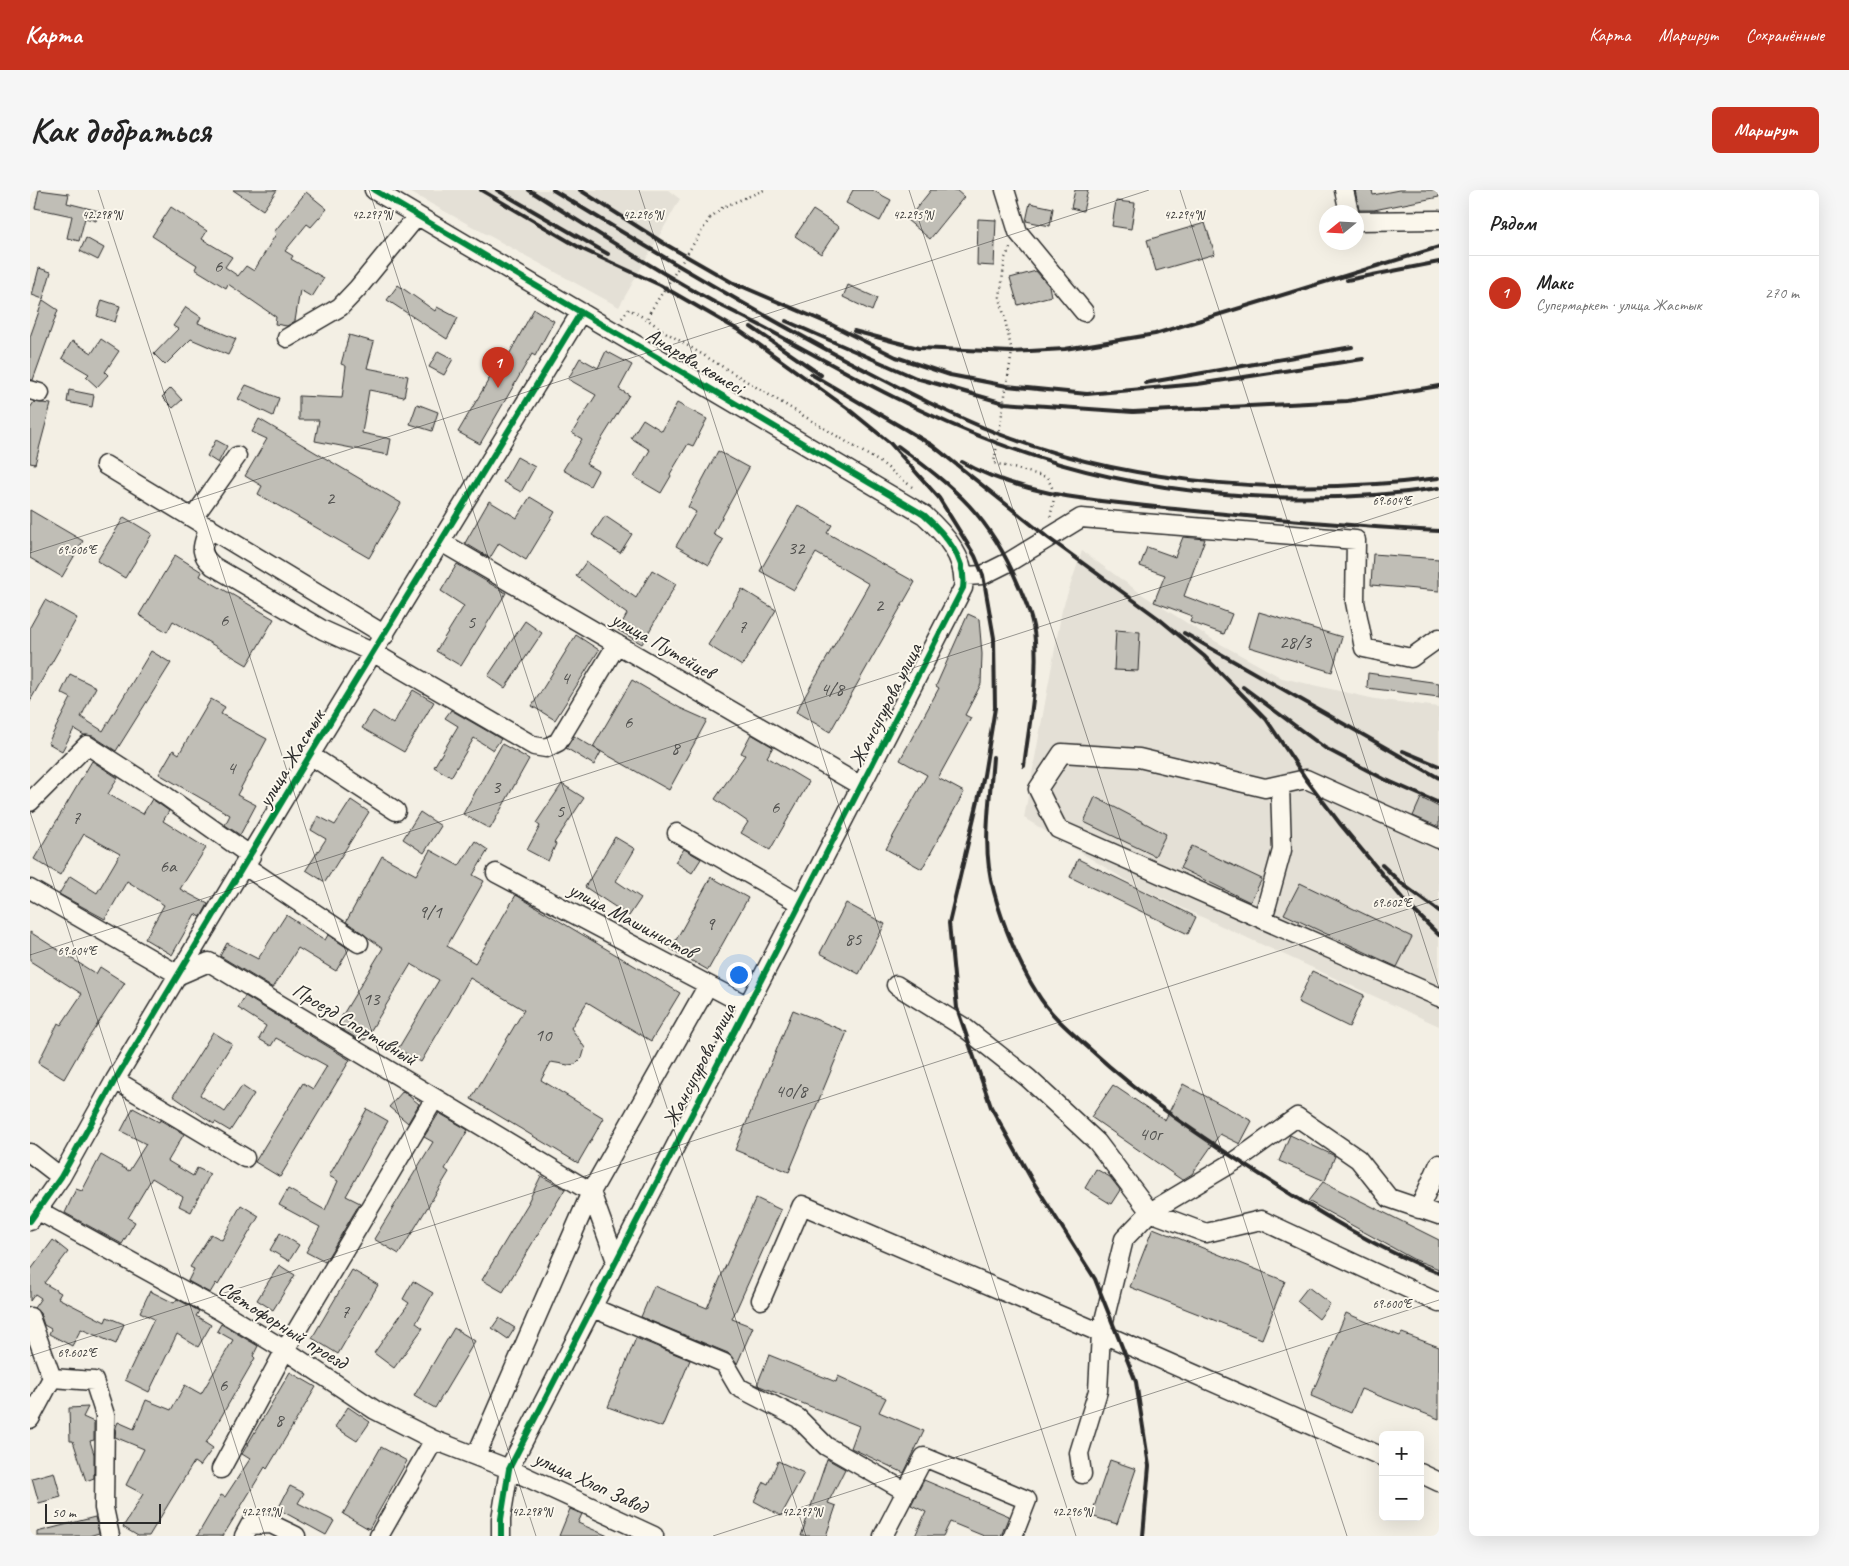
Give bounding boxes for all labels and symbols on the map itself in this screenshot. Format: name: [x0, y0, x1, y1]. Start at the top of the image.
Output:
north arrow: [1319, 205, 1364, 250]
text: 42.298°N: [82, 207, 124, 223]
text: 42.297°N: [352, 207, 394, 223]
text: 42.296°N: [623, 207, 665, 223]
text: 42.295°N: [893, 207, 935, 223]
text: 42.294°N: [1164, 207, 1206, 223]
house number: 6: [214, 254, 224, 278]
street label: Анарова көшесі: [641, 322, 751, 402]
pin: 1: [482, 347, 514, 388]
house number: 2: [326, 486, 336, 510]
text: 69.604°E: [1372, 493, 1413, 509]
house number: 32: [787, 536, 806, 560]
text: 69.606°E: [57, 542, 98, 558]
house number: 2: [875, 593, 885, 617]
street label: улица Путейцев: [605, 604, 722, 687]
house number: 6: [220, 608, 230, 632]
house number: 5: [467, 610, 477, 634]
house number: 7: [738, 615, 748, 639]
house number: 28/3: [1279, 630, 1312, 654]
street label: Жансугурова улица: [843, 637, 928, 771]
house number: 4: [561, 666, 572, 690]
house number: 4/8: [820, 677, 846, 701]
street label: улица Жастык: [251, 703, 331, 813]
house number: 6: [624, 710, 634, 734]
house number: 8: [671, 736, 682, 760]
house number: 4: [227, 756, 238, 780]
house number: 3: [492, 775, 502, 799]
house number: 6: [771, 795, 781, 819]
house number: 5: [556, 799, 566, 823]
house number: 7: [72, 806, 82, 830]
house number: 6а: [160, 854, 178, 878]
street label: улица Машинистов: [563, 875, 704, 966]
text: 69.602°E: [1372, 895, 1413, 911]
house number: 9/1: [418, 900, 443, 924]
house number: 9: [706, 912, 716, 936]
house number: 85: [844, 927, 863, 951]
text: 69.604°E: [57, 943, 98, 959]
your location: [726, 962, 752, 988]
street label: Проезд Спортивный: [288, 977, 423, 1072]
house number: 13: [362, 987, 381, 1011]
street label: Жансугурова улица: [657, 997, 742, 1131]
house number: 10: [534, 1023, 553, 1047]
house number: 40/8: [775, 1079, 809, 1103]
house number: 40г: [1139, 1122, 1164, 1146]
street label: Светофорный проезд: [214, 1275, 355, 1376]
text: 69.600°E: [1372, 1296, 1413, 1312]
house number: 7: [341, 1300, 351, 1324]
text: 69.602°E: [57, 1345, 98, 1361]
house number: 6: [219, 1373, 229, 1397]
house number: 8: [275, 1408, 286, 1432]
street label: улица Хлоп Завод: [528, 1444, 654, 1520]
scale bar: [45, 1501, 161, 1524]
text: 42.299°N: [241, 1504, 283, 1520]
text: 42.298°N: [512, 1504, 554, 1520]
text: 42.297°N: [782, 1504, 824, 1520]
text: 42.296°N: [1052, 1504, 1094, 1520]

